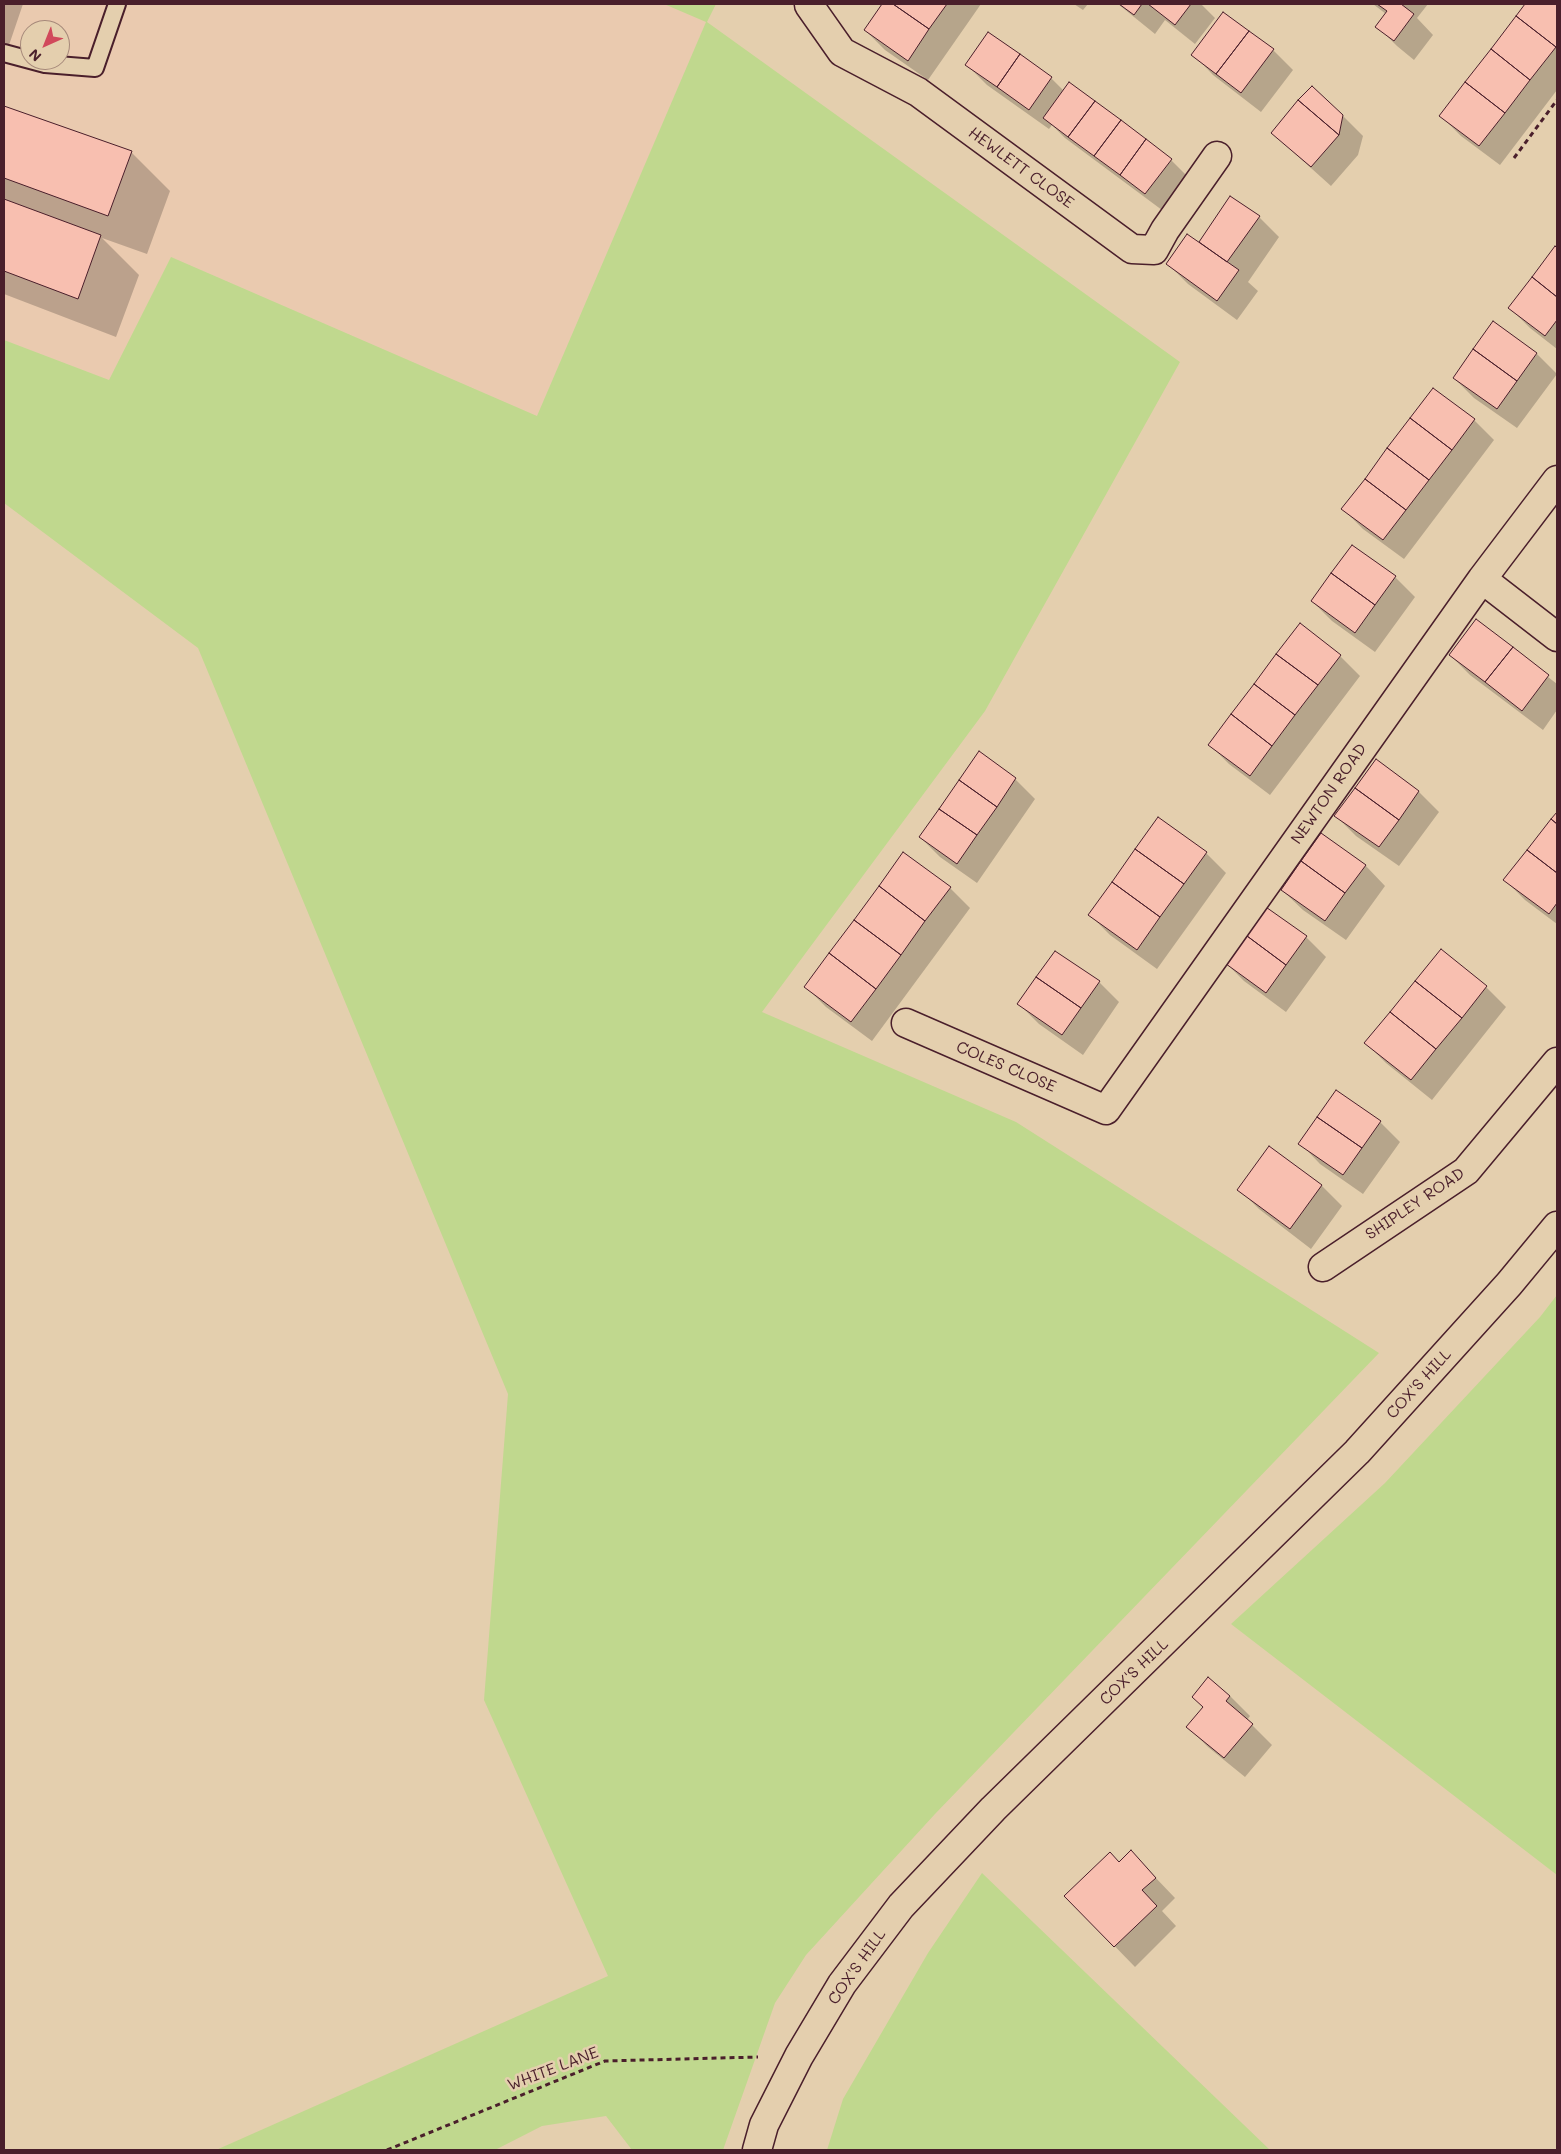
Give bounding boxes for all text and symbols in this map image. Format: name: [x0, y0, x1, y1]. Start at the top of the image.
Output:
north arrow: [20, 20, 70, 70]
text: N: [25, 45, 45, 66]
street label: HEWLETT CLOSE: [964, 123, 1078, 213]
street label: NEWTON ROAD: [1287, 740, 1371, 848]
street label: COLES CLOSE: [953, 1037, 1059, 1097]
street label: SHIPLEY ROAD: [1362, 1164, 1468, 1244]
street label: COX'S HILL: [1383, 1345, 1455, 1423]
street label: COX'S HILL: [1096, 1635, 1172, 1709]
street label: COX'S HILL: [824, 1926, 890, 2008]
street label: WHITE LANE: [505, 2043, 601, 2095]

